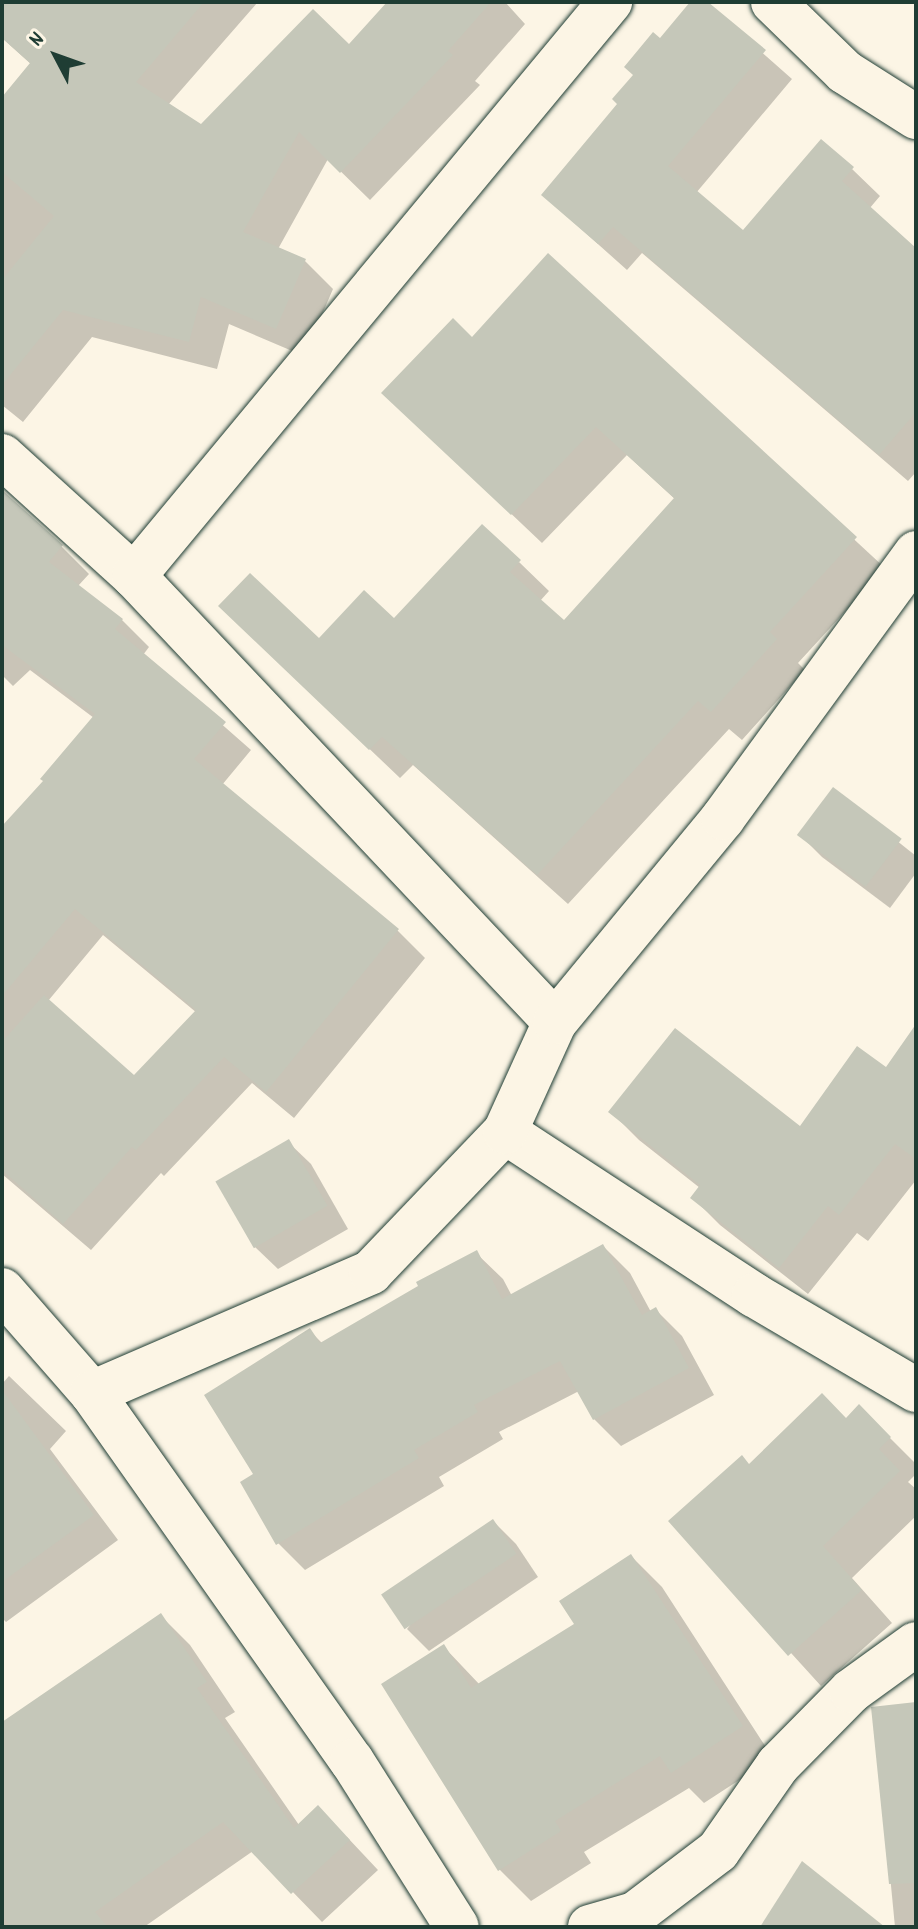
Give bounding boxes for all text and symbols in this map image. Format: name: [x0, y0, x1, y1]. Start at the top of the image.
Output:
north arrow: [16, 16, 96, 96]
text: N: [22, 26, 53, 54]

